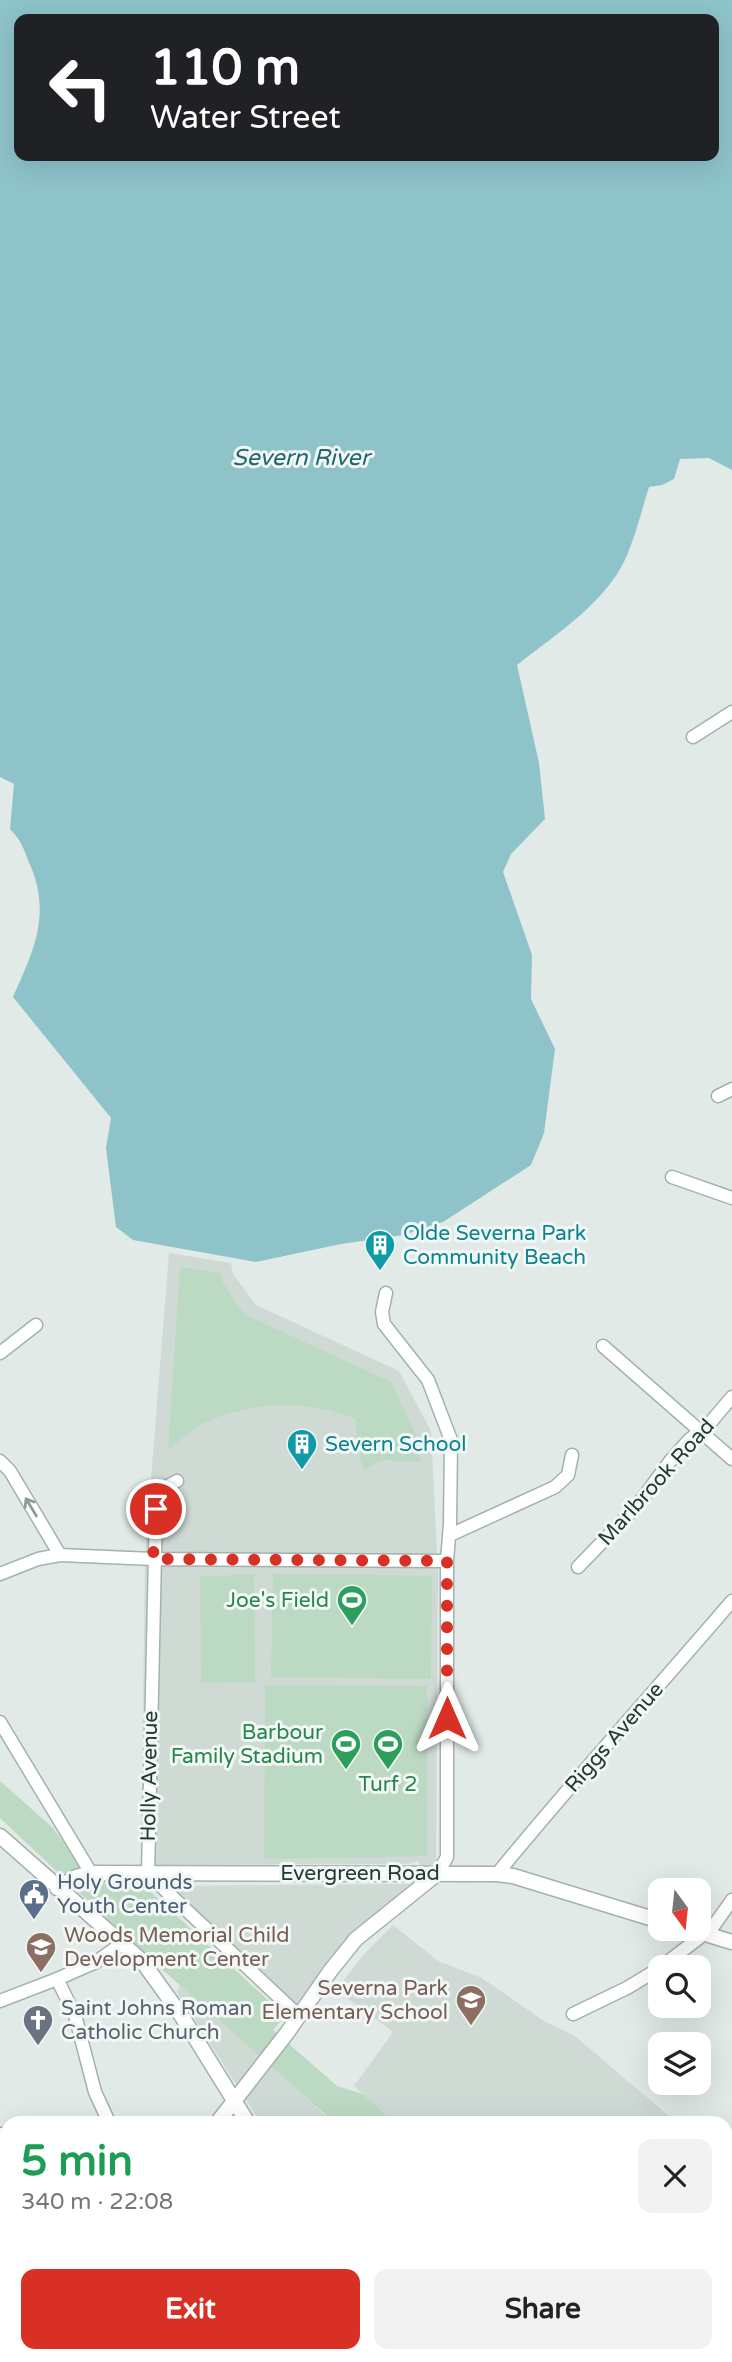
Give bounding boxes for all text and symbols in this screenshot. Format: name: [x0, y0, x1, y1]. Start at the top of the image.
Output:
text: 110 m: [150, 39, 300, 98]
icon: left: [35, 42, 126, 133]
text: Water Street: [150, 99, 341, 137]
water label: Severn River: [233, 444, 373, 472]
place label: Olde Severna Park Community Beach: [403, 1221, 586, 1270]
building icon: Olde Severna Park Community Beach: [363, 1228, 397, 1272]
street label: Marlbrook Road: [593, 1414, 720, 1551]
building icon: Severn School: [285, 1427, 319, 1471]
place label: Severn School: [325, 1432, 467, 1457]
pin: [126, 1479, 186, 1539]
icon: arrive: [137, 1490, 175, 1528]
one-way arrow: [24, 1497, 38, 1517]
sports icon: Joe's Field: [335, 1583, 369, 1627]
place label: Joe's Field: [226, 1588, 329, 1613]
street label: Riggs Avenue: [560, 1677, 669, 1797]
position arrow: [410, 1681, 484, 1755]
street label: Holly Avenue: [136, 1710, 163, 1842]
place label: Barbour Family Stadium: [171, 1720, 323, 1769]
sports icon: Barbour Family Stadium: [329, 1727, 363, 1771]
sports icon: Turf 2: [371, 1727, 405, 1771]
place label: Turf 2: [358, 1772, 418, 1797]
street label: Evergreen Road: [280, 1861, 440, 1886]
place label: Holy Grounds Youth Center: [57, 1870, 193, 1919]
public building icon: Holy Grounds Youth Center: [17, 1877, 51, 1921]
north arrow: [648, 1878, 710, 1941]
map controls: [648, 1878, 711, 2095]
place label: Woods Memorial Child Development Center: [64, 1923, 289, 1972]
school or university icon: Woods Memorial Child Development Center: [24, 1930, 58, 1974]
button: search: [648, 1955, 711, 2018]
place label: Severna Park Elementary School: [261, 1976, 448, 2025]
school or university icon: Severna Park Elementary School: [454, 1983, 488, 2027]
place label: Saint Johns Roman Catholic Church: [61, 1996, 252, 2045]
church icon: Saint Johns Roman Catholic Church: [21, 2003, 55, 2047]
button: layers: [648, 2032, 711, 2095]
text: 5 min: [21, 2136, 133, 2187]
button: close: [638, 2139, 712, 2213]
text: 340 m · 22:08: [21, 2188, 173, 2216]
button: Exit: [21, 2269, 360, 2349]
button: Share: [374, 2269, 712, 2349]

